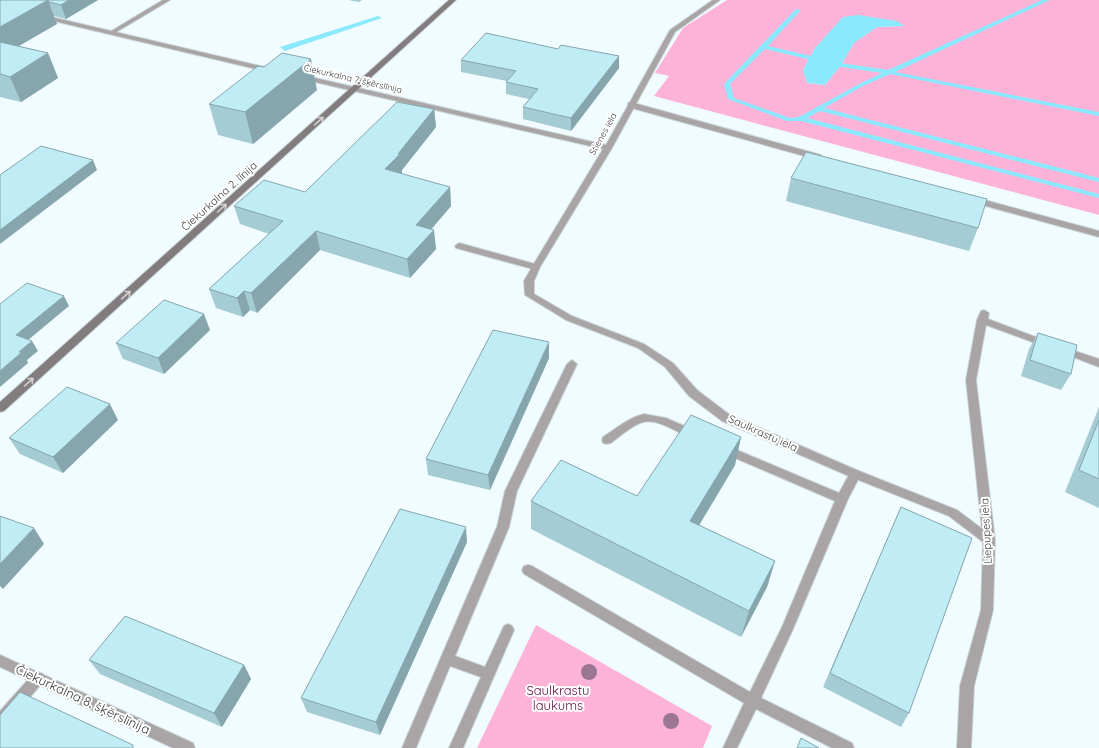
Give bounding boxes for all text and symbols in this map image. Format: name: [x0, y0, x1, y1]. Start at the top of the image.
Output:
street label: Čiekurkalna 7. šķērslīnija: [303, 62, 403, 95]
street label: Stienes iela: [586, 111, 619, 157]
one-way arrow: [314, 116, 324, 126]
street label: Čiekurkalna 2. līnija: [178, 158, 260, 234]
one-way arrow: [217, 204, 227, 213]
one-way arrow: [120, 291, 130, 300]
one-way arrow: [24, 377, 34, 387]
street label: Saulkrastu iela: [726, 412, 800, 454]
street label: Liepupes iela: [977, 498, 995, 564]
street label: Čiekurkalna 8. šķērslīnija: [13, 661, 153, 737]
park label: Saulkrastu laukums: [526, 682, 590, 713]

